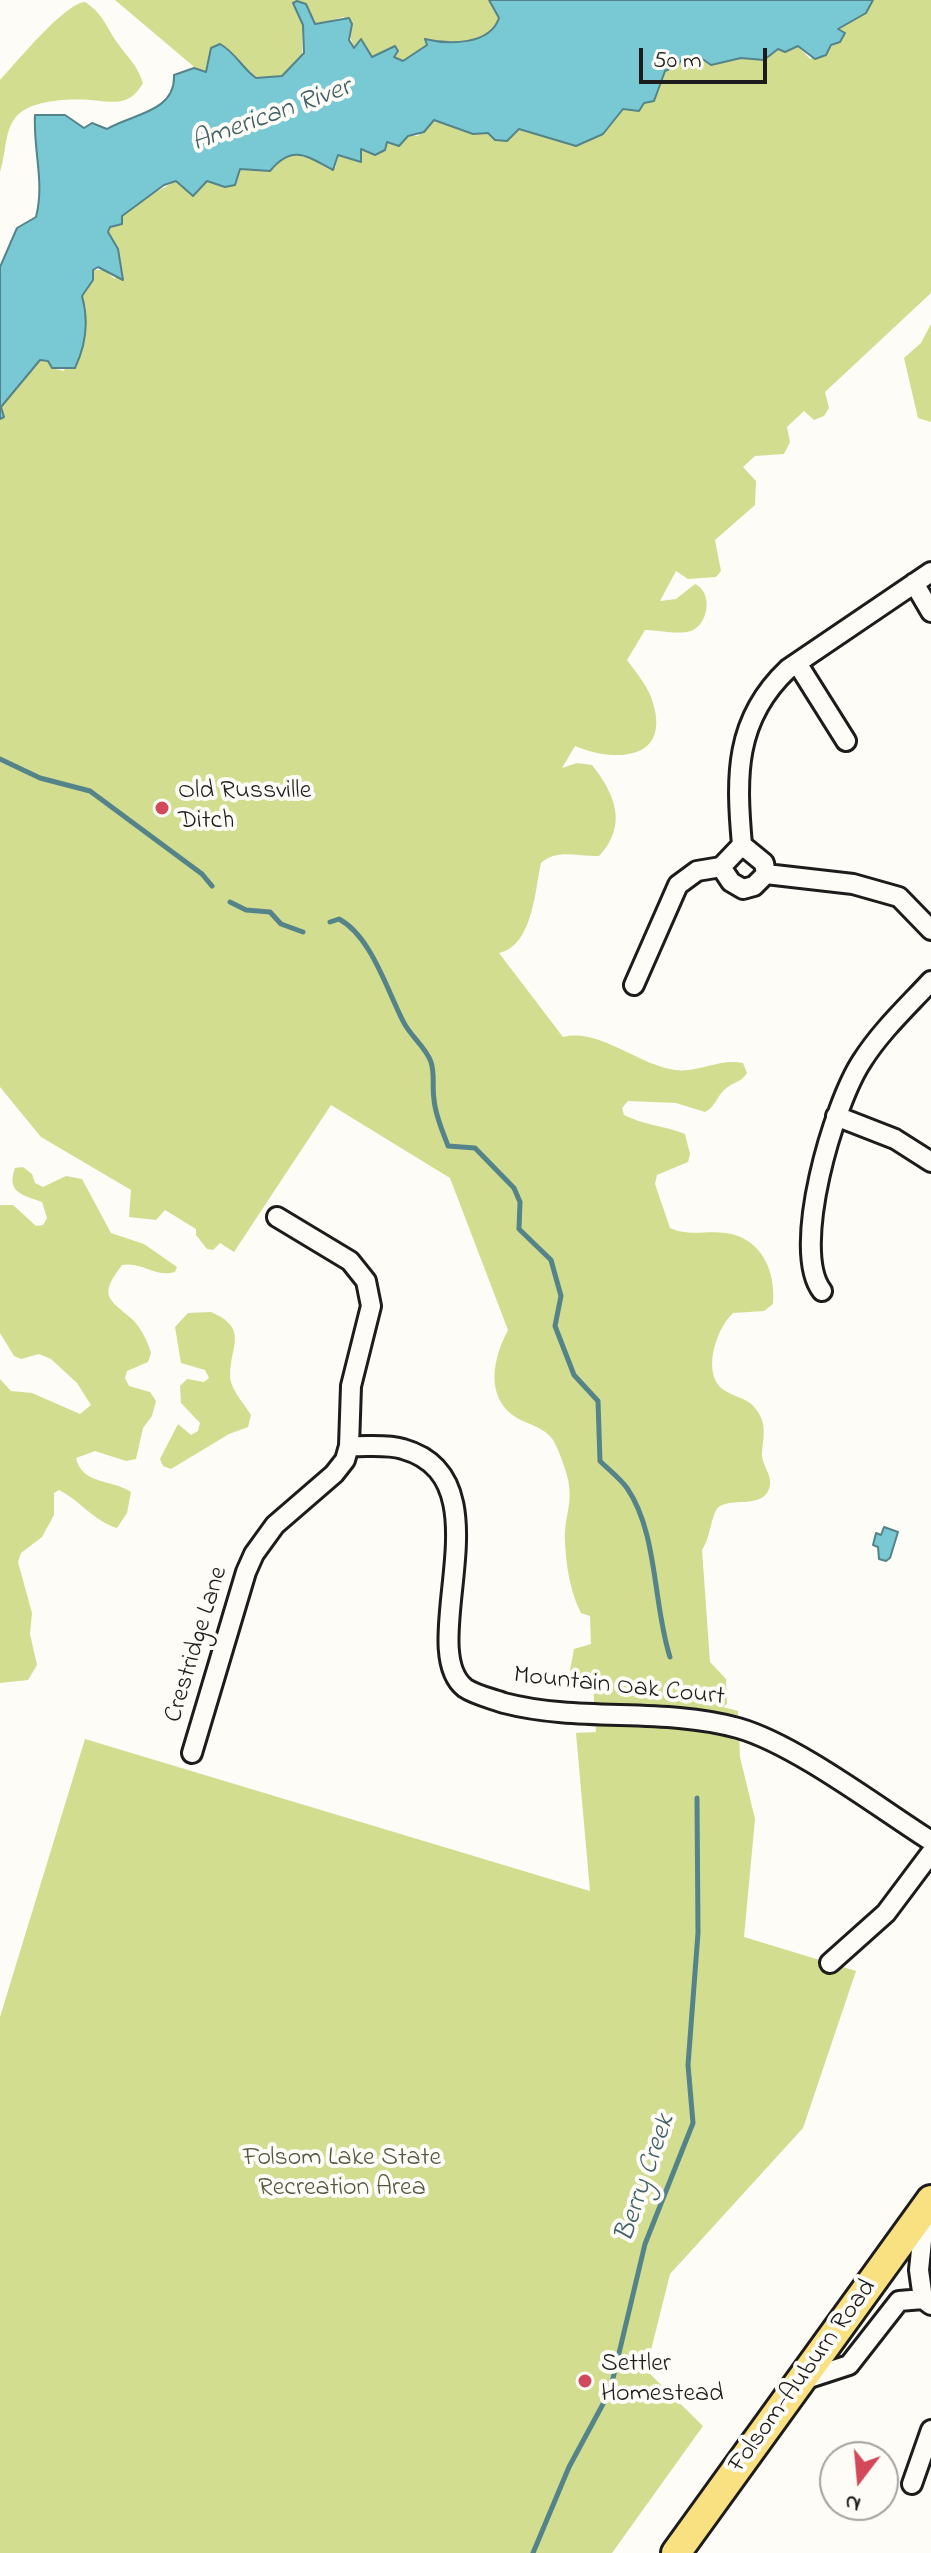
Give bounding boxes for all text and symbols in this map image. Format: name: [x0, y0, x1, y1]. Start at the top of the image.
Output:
scale bar: [643, 32, 771, 82]
text: 50 m: [653, 44, 702, 79]
water label: American River: [188, 73, 356, 161]
place label: Old Russville Ditch: [178, 777, 311, 838]
marker: Old Russville Ditch: [153, 799, 171, 817]
street label: Crestridge Lane: [160, 1563, 236, 1727]
street label: Mountain Oak Court: [512, 1661, 726, 1715]
water label: Berry Creek: [610, 2111, 684, 2247]
park label: Folsom Lake State Recreation Area: [243, 2144, 441, 2206]
street label: Folsom-Auburn Road: [723, 2274, 885, 2480]
place label: Settler Homestead: [601, 2350, 724, 2412]
marker: Settler Homestead: [576, 2372, 594, 2390]
north arrow: [819, 2441, 899, 2521]
text: N: [841, 2485, 864, 2520]

